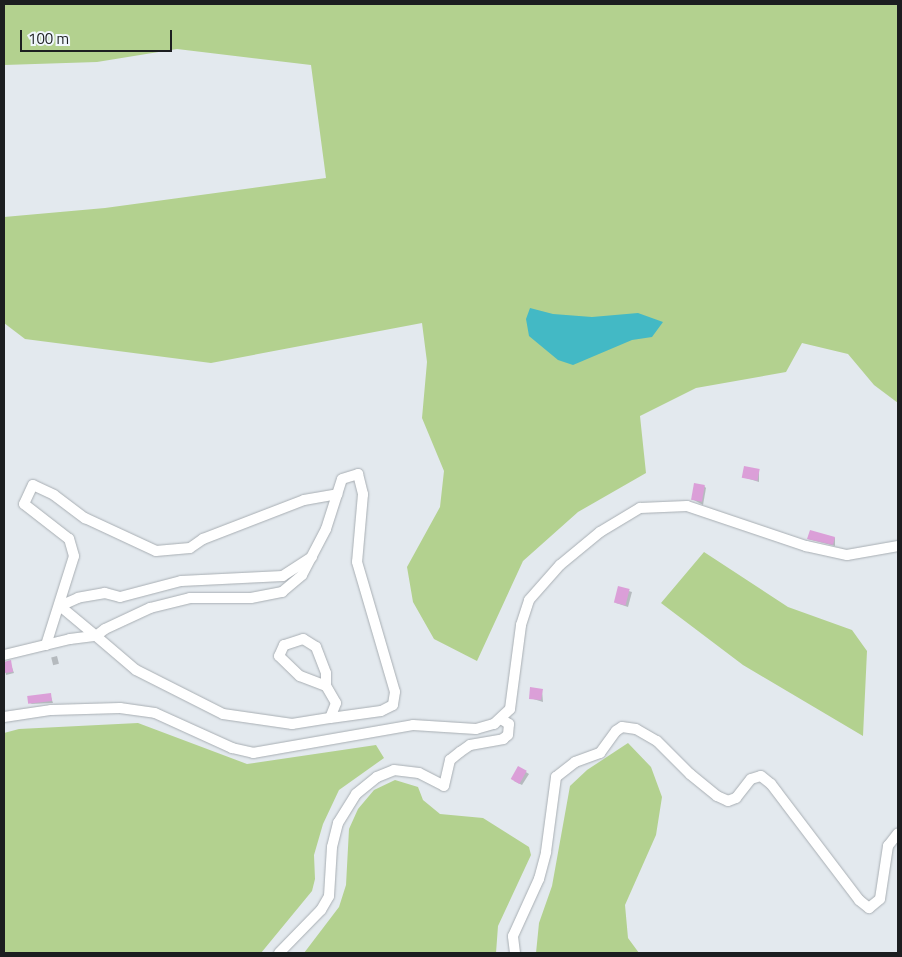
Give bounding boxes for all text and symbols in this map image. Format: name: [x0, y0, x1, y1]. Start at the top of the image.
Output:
scale bar: [22, 20, 175, 52]
text: 100 m: [28, 27, 69, 50]

